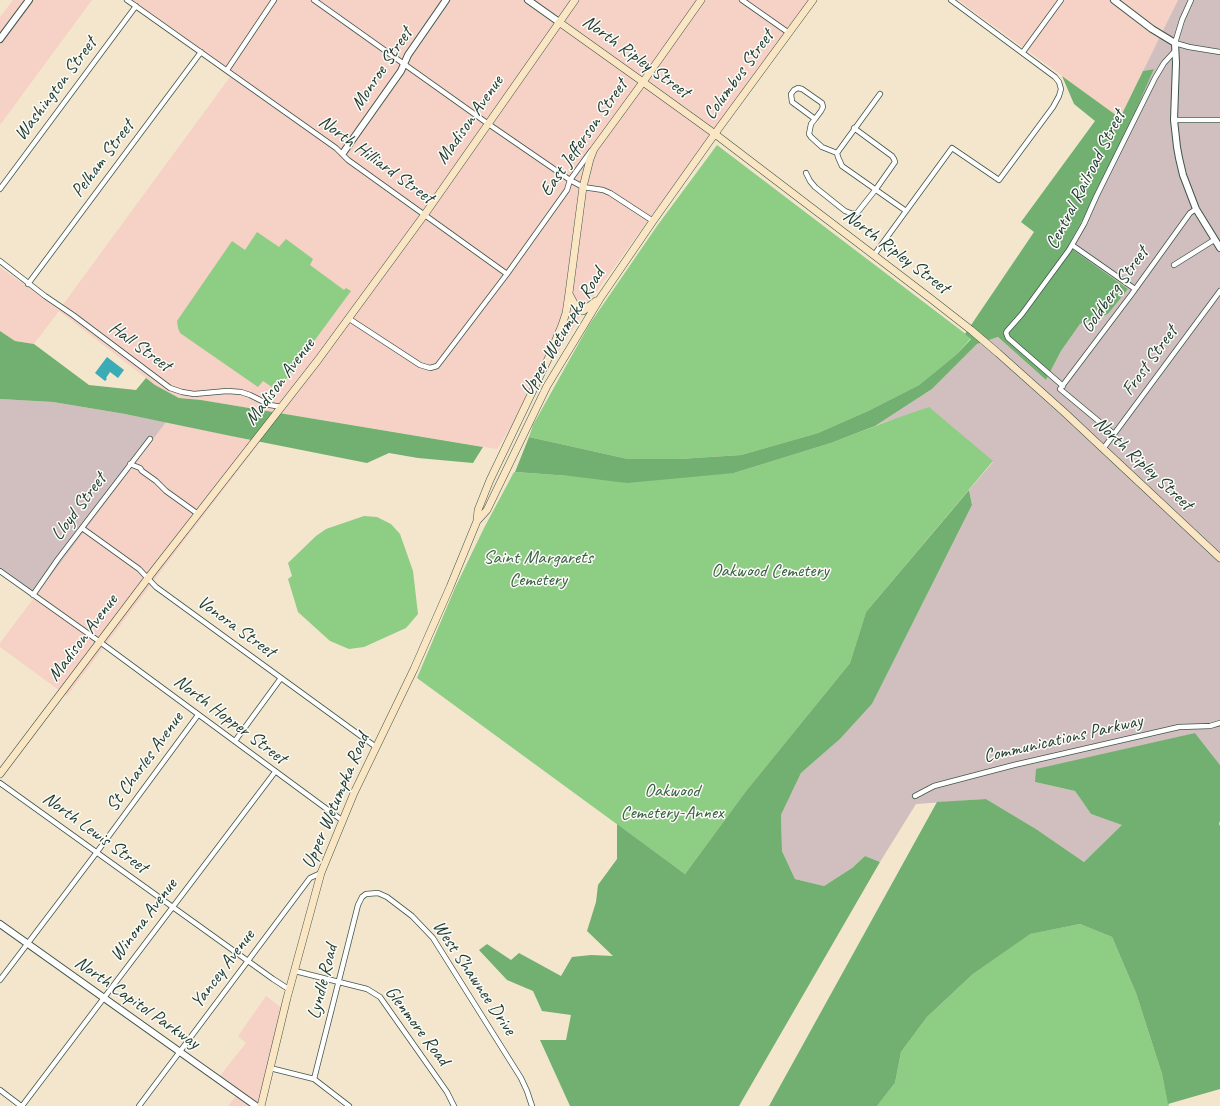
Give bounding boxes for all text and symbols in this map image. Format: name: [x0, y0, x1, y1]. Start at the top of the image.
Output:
street label: North Ripley Street: [578, 10, 694, 104]
street label: Monroe Street: [346, 23, 418, 115]
street label: Columbus Street: [699, 26, 779, 124]
street label: Washington Street: [10, 33, 102, 145]
street label: Madison Avenue: [431, 71, 509, 169]
street label: East Jefferson Street: [535, 75, 633, 201]
street label: Central Railroad Street: [1041, 107, 1131, 253]
street label: North Hilliard Street: [314, 111, 438, 209]
street label: Pelham Street: [67, 116, 139, 202]
street label: North Ripley Street: [838, 205, 954, 299]
street label: Goldberg Street: [1076, 243, 1154, 337]
street label: Upper Wetumpka Road: [516, 264, 610, 400]
street label: Hall Street: [104, 317, 176, 377]
street label: Frost Street: [1117, 322, 1183, 400]
street label: Madison Avenue: [240, 334, 320, 430]
street label: North Ripley Street: [1089, 412, 1197, 516]
street label: Lloyd Street: [46, 469, 112, 545]
park label: Saint Margarets Cemetery: [483, 547, 593, 591]
park label: Oakwood Cemetery: [711, 560, 829, 582]
street label: Madison Avenue: [43, 590, 123, 686]
street label: Vonora Street: [192, 591, 280, 663]
street label: North Hopper Street: [169, 670, 291, 770]
street label: St Charles Avenue: [101, 708, 189, 816]
street label: Communications Parkway: [981, 710, 1145, 768]
street label: Upper Wetumpka Road: [297, 730, 375, 872]
park label: Oakwood Cemetery-Annex: [620, 780, 724, 824]
street label: North Lewis Street: [38, 787, 152, 879]
street label: Winona Avenue: [106, 874, 182, 966]
street label: West Shawnee Drive: [427, 916, 521, 1040]
street label: Yancey Avenue: [186, 925, 260, 1013]
street label: Lyndle Road: [303, 942, 343, 1022]
street label: North Capitol Parkway: [70, 951, 204, 1055]
street label: Glenmore Road: [380, 982, 454, 1070]

